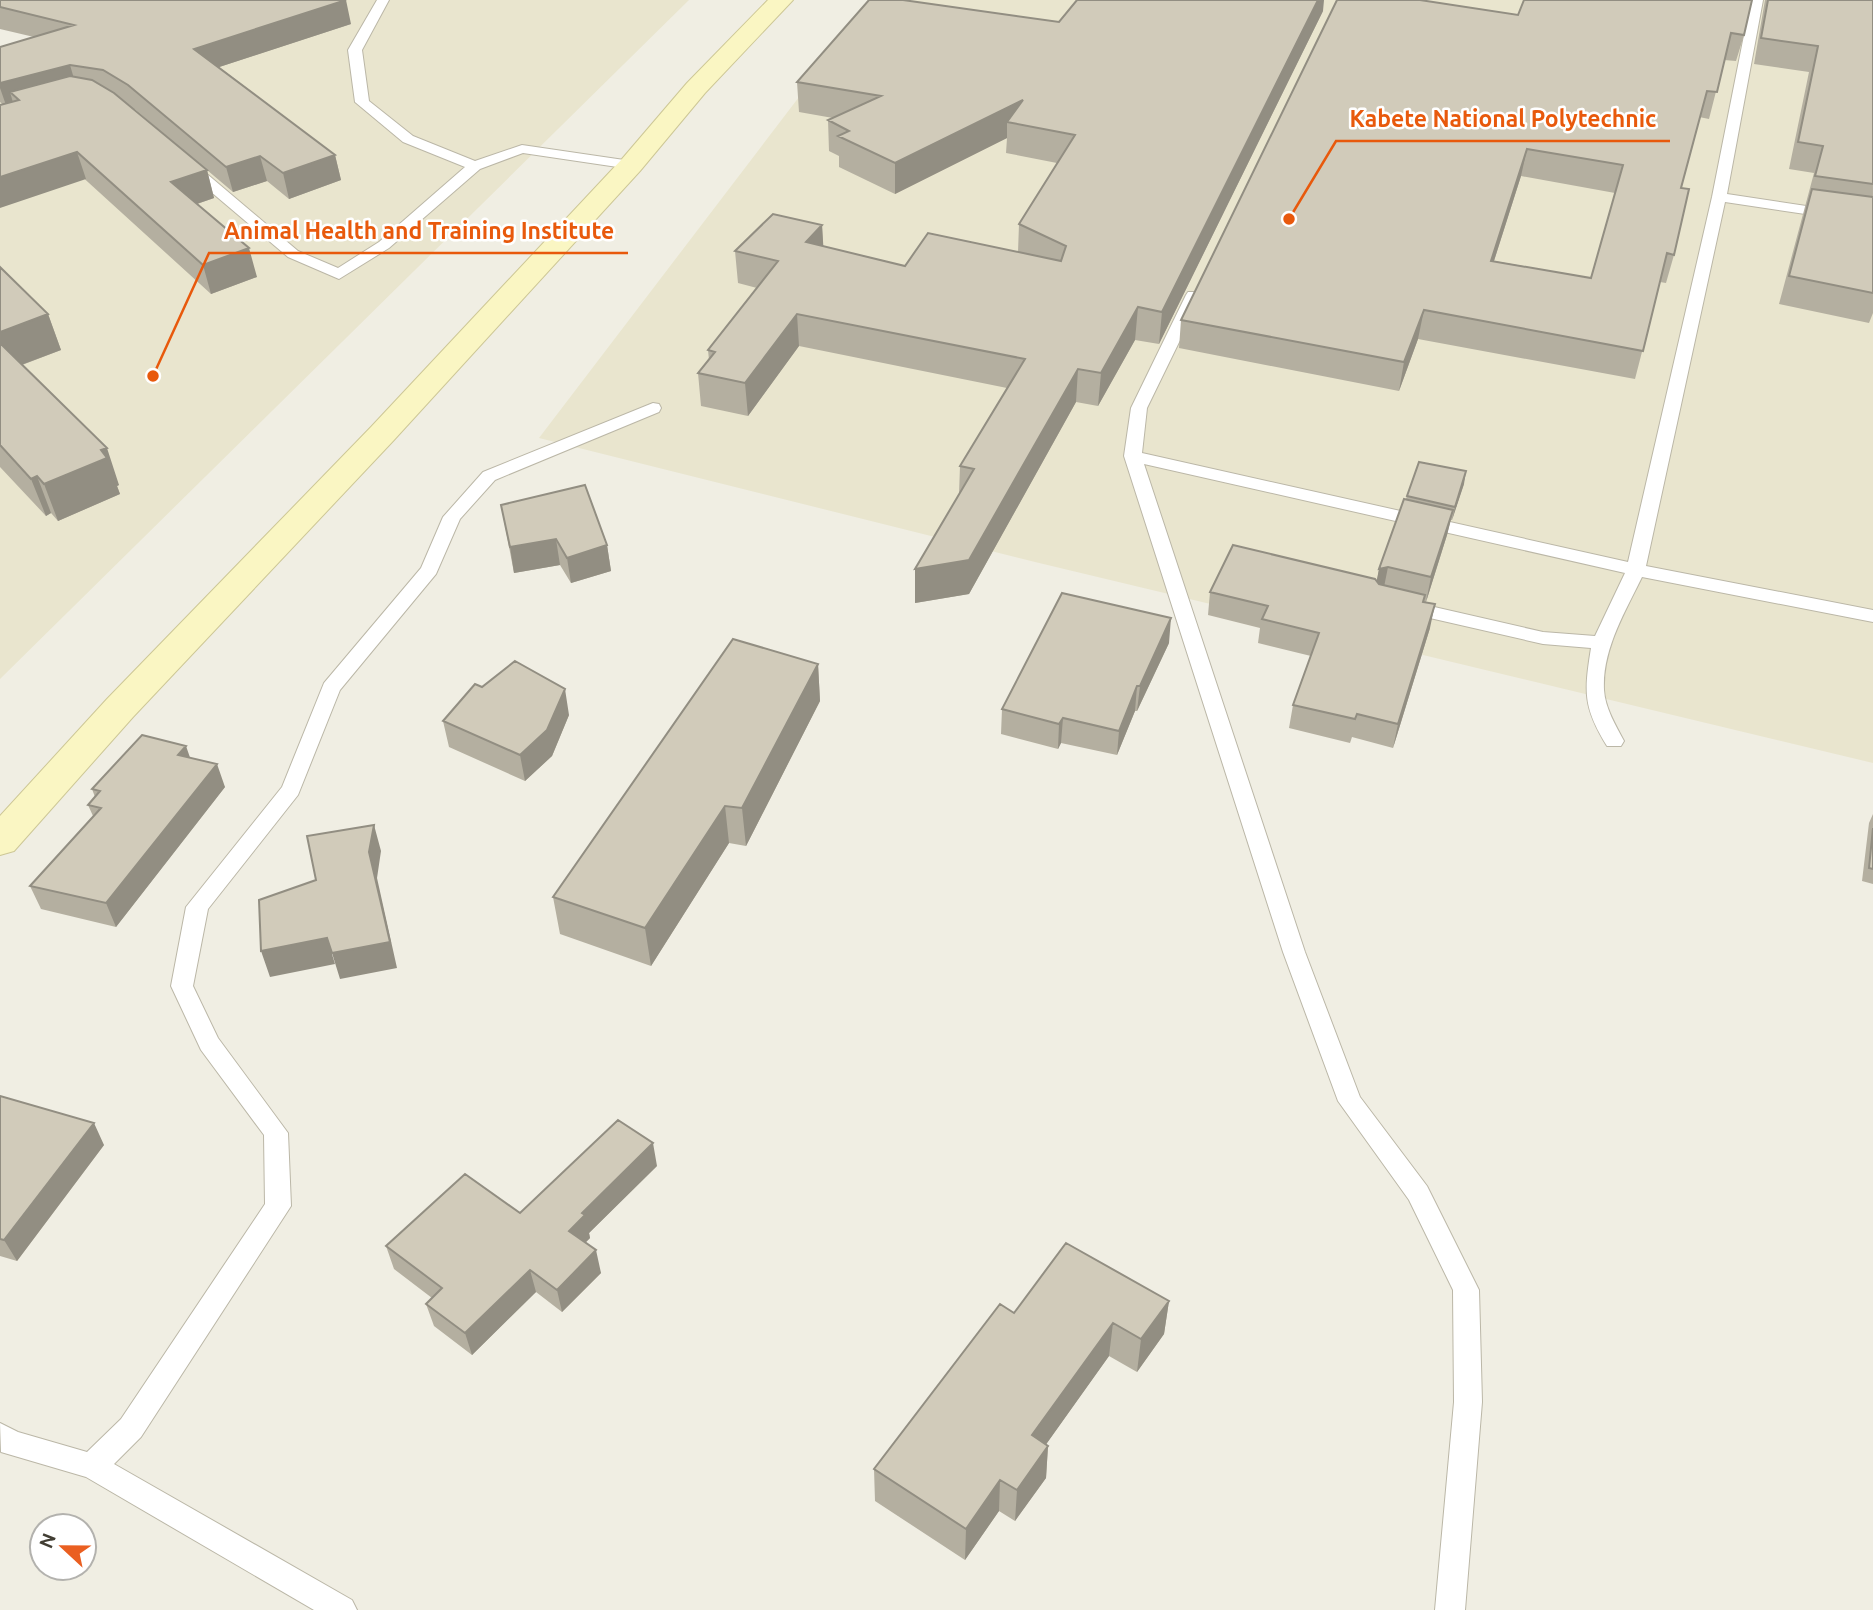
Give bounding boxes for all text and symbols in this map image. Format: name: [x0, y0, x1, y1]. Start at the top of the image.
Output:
callout: Kabete National Polytechnic: [1336, 97, 1670, 141]
text: Kabete National Polytechnic: [1350, 106, 1656, 131]
callout: Animal Health and Training Institute: [209, 209, 628, 253]
text: Animal Health and Training Institute: [224, 218, 614, 243]
north arrow: [28, 1512, 98, 1582]
text: N: [34, 1530, 60, 1551]

